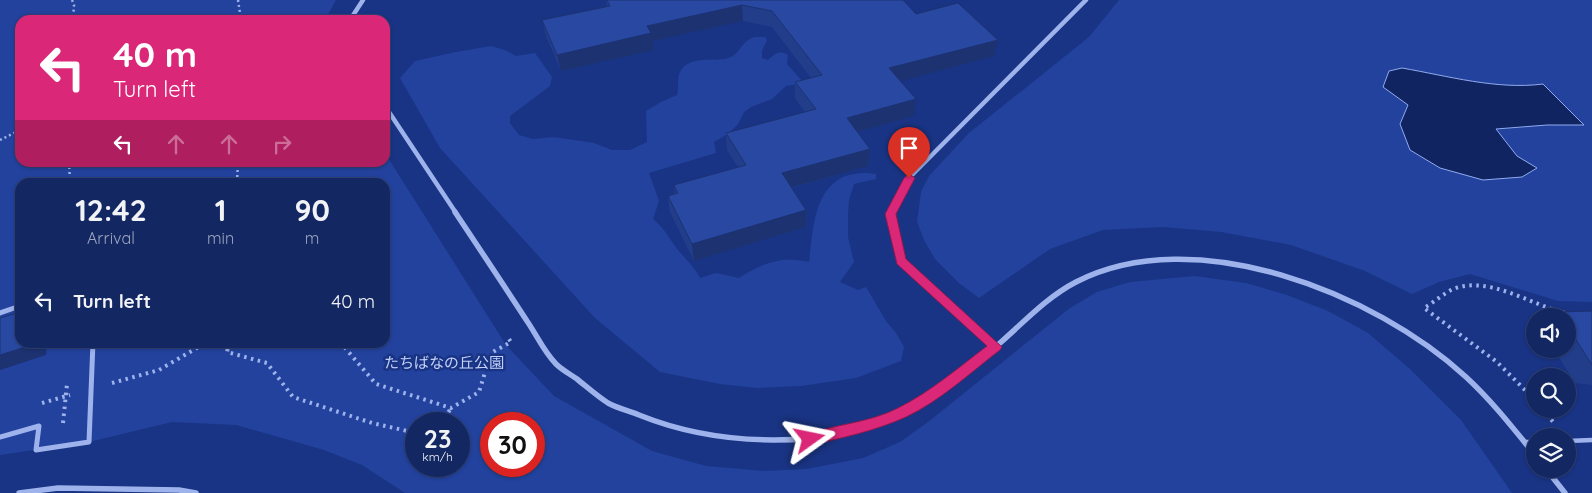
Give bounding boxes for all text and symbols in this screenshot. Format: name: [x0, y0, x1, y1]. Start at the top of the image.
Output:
text: 40 m: [113, 32, 197, 76]
icon: left: [30, 35, 95, 100]
text: Turn left: [113, 75, 196, 103]
pin: [888, 127, 930, 178]
icon: left: [109, 130, 137, 158]
icon: ahead: [162, 130, 190, 158]
icon: ahead: [215, 130, 243, 158]
icon: right: [268, 130, 296, 158]
icon: arrive: [895, 134, 923, 162]
text: 12:42: [75, 191, 147, 229]
text: 1: [215, 191, 226, 229]
text: 90: [294, 191, 330, 229]
text: Arrival: [87, 228, 135, 248]
text: min: [207, 228, 234, 248]
text: m: [305, 228, 319, 248]
icon: left: [30, 287, 58, 315]
text: Turn left: [73, 289, 151, 313]
text: 40 m: [331, 289, 375, 313]
map controls: [1526, 308, 1576, 478]
button: sound: [1526, 308, 1576, 358]
park label: たちばなの丘公園: [384, 353, 504, 372]
button: search: [1526, 368, 1576, 418]
speed limit sign: 30: [480, 412, 545, 477]
position arrow: [783, 412, 835, 464]
text: 23: [424, 423, 451, 454]
button: layers: [1526, 428, 1576, 478]
text: km/h: [422, 449, 453, 464]

